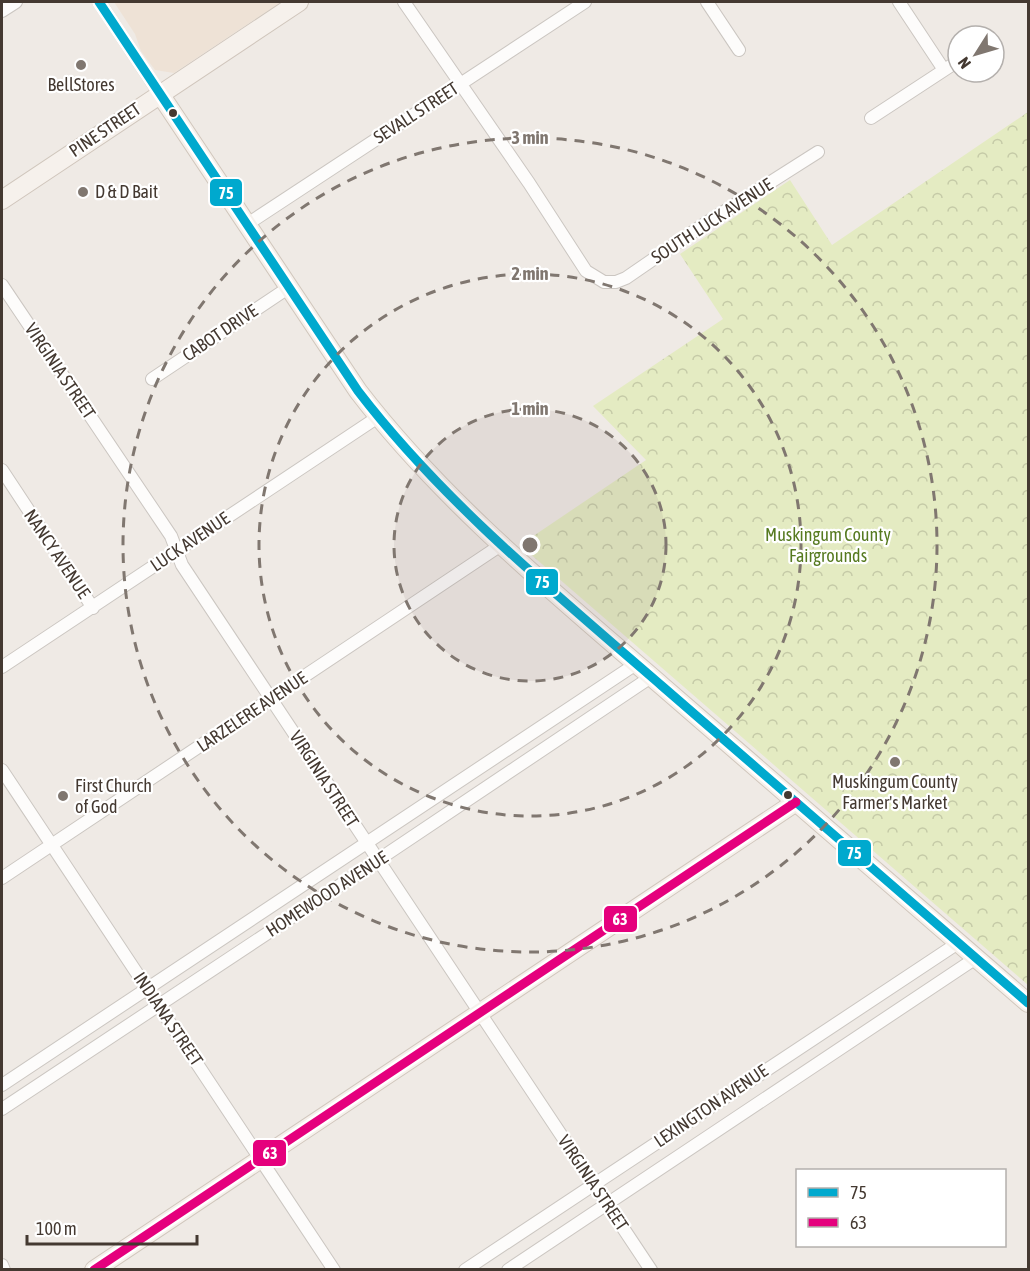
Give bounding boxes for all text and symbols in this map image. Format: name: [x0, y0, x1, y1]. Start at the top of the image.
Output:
north arrow: [946, 24, 1006, 84]
text: N: [954, 54, 974, 72]
marker: BellStores: [74, 58, 88, 72]
place label: BellStores: [47, 74, 115, 95]
street label: SEVALL STREET: [369, 77, 462, 148]
street label: PINE STREET: [65, 98, 145, 161]
unlabelled marker: [167, 107, 179, 119]
text: 3 min: [512, 127, 549, 148]
street label: SOUTH LUCK AVENUE: [647, 173, 777, 268]
line badge: 75: [209, 178, 243, 207]
place label: D & D Bait: [95, 181, 158, 202]
text: 75: [218, 184, 234, 202]
marker: D & D Bait: [76, 185, 90, 199]
text: 2 min: [512, 263, 549, 284]
street label: CABOT DRIVE: [178, 300, 262, 365]
street label: VIRGINIA STREET: [21, 319, 100, 422]
text: 1 min: [512, 398, 549, 419]
street label: NANCY AVENUE: [20, 505, 95, 602]
street label: LUCK AVENUE: [146, 507, 234, 576]
park label: Muskingum County Fairgrounds: [765, 524, 891, 566]
centre of rings: [520, 535, 540, 555]
line badge: 75: [525, 568, 559, 596]
text: 75: [534, 573, 550, 591]
street label: LARZELERE AVENUE: [193, 667, 311, 756]
street label: VIRGINIA STREET: [286, 727, 363, 831]
marker: Muskingum County Farmer's Market: [888, 755, 902, 769]
place label: Muskingum County Farmer's Market: [832, 771, 958, 813]
place label: First Church of God: [75, 775, 152, 817]
marker: First Church of God: [56, 789, 70, 803]
unlabelled marker: [782, 789, 794, 801]
line badge: 75: [837, 839, 872, 867]
text: 75: [846, 844, 862, 862]
street label: HOMEWOOD AVENUE: [262, 846, 392, 941]
line badge: 63: [603, 905, 638, 933]
text: 63: [612, 910, 628, 928]
street label: INDIANA STREET: [129, 968, 207, 1070]
street label: LEXINGTON AVENUE: [650, 1060, 772, 1151]
street label: VIRGINIA STREET: [554, 1131, 633, 1234]
line badge: 63: [252, 1139, 287, 1167]
text: 63: [262, 1144, 278, 1162]
legend: [796, 1169, 1006, 1247]
text: 75: [850, 1182, 867, 1203]
scale bar: [27, 1208, 196, 1246]
text: 63: [850, 1212, 867, 1233]
text: 100 m: [36, 1218, 77, 1239]

